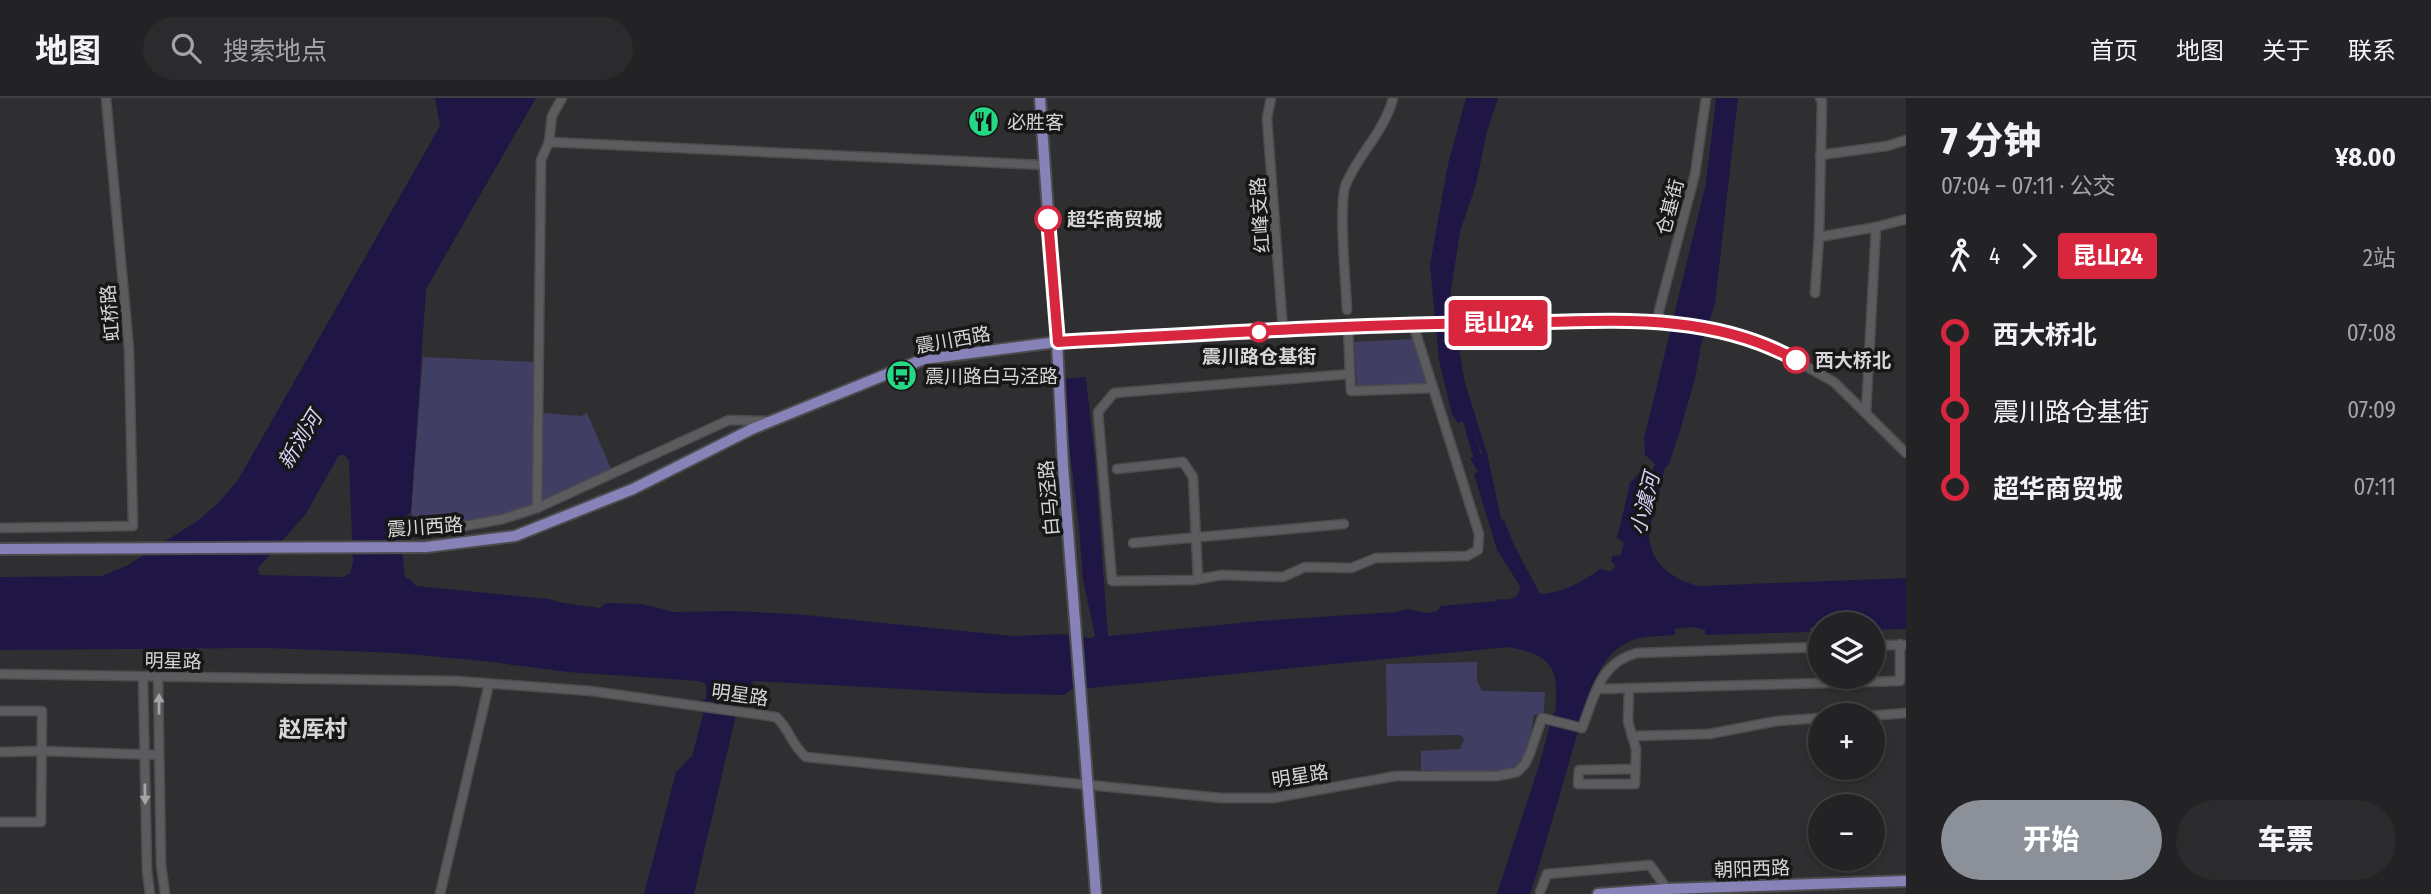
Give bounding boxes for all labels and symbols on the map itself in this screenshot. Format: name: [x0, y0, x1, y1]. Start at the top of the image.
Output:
restaurant icon: 必胜客: [967, 105, 1001, 139]
place label: 必胜客: [1007, 111, 1064, 134]
street label: 红峰支路: [1246, 176, 1274, 254]
street label: 仓基街: [1652, 176, 1688, 238]
marker: 超华商贸城: [1035, 206, 1061, 232]
place label: 超华商贸城: [1067, 208, 1162, 231]
street label: 虹桥路: [96, 284, 124, 342]
line badge: 昆山24: [1449, 300, 1547, 346]
street label: 震川西路: [914, 322, 992, 358]
marker: 震川路仓基街: [1249, 322, 1269, 342]
place label: 震川路仓基街: [1202, 345, 1316, 368]
marker: 西大桥北: [1783, 347, 1809, 373]
place label: 西大桥北: [1815, 349, 1891, 372]
bus stop icon: 震川路白马泾路: [885, 359, 919, 393]
place label: 震川路白马泾路: [925, 365, 1058, 388]
water label: 新浏河: [272, 403, 330, 474]
street label: 白马泾路: [1034, 459, 1064, 537]
water label: 小澞河: [1625, 466, 1666, 538]
street label: 震川西路: [386, 513, 464, 541]
street label: 明星路: [144, 649, 202, 673]
street label: 明星路: [710, 680, 770, 710]
one-way arrow: [153, 692, 165, 714]
district label: 赵厍村: [279, 715, 348, 743]
street label: 明星路: [1270, 760, 1330, 792]
one-way arrow: [139, 783, 151, 805]
street label: 朝阳西路: [1714, 856, 1790, 882]

